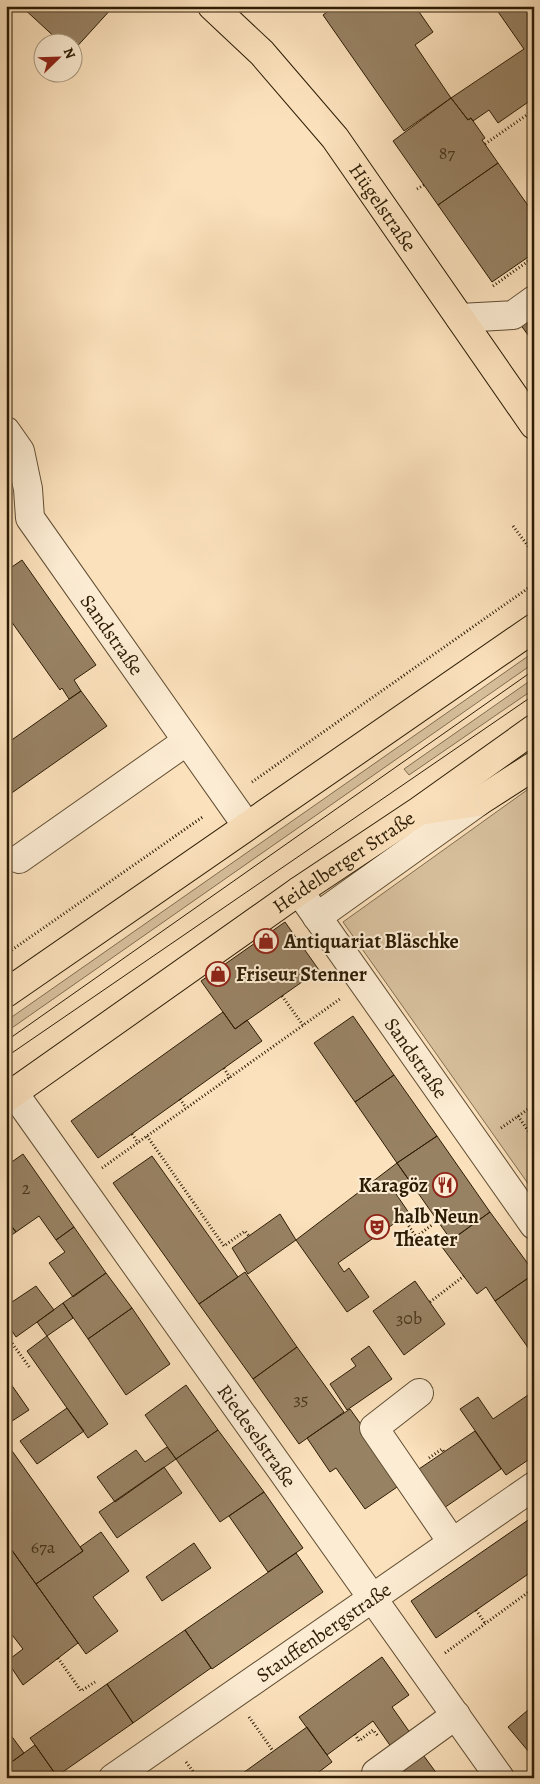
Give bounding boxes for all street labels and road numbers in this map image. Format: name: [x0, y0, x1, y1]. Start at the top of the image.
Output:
street label: Hügelstraße: [343, 158, 423, 257]
street label: Sandstraße: [74, 589, 150, 681]
street label: Heidelberger Straße: [267, 804, 420, 919]
street label: Sandstraße: [378, 1012, 454, 1104]
street label: Riedeselstraße: [211, 1379, 303, 1493]
street label: Stauffenbergstraße: [250, 1576, 396, 1688]

